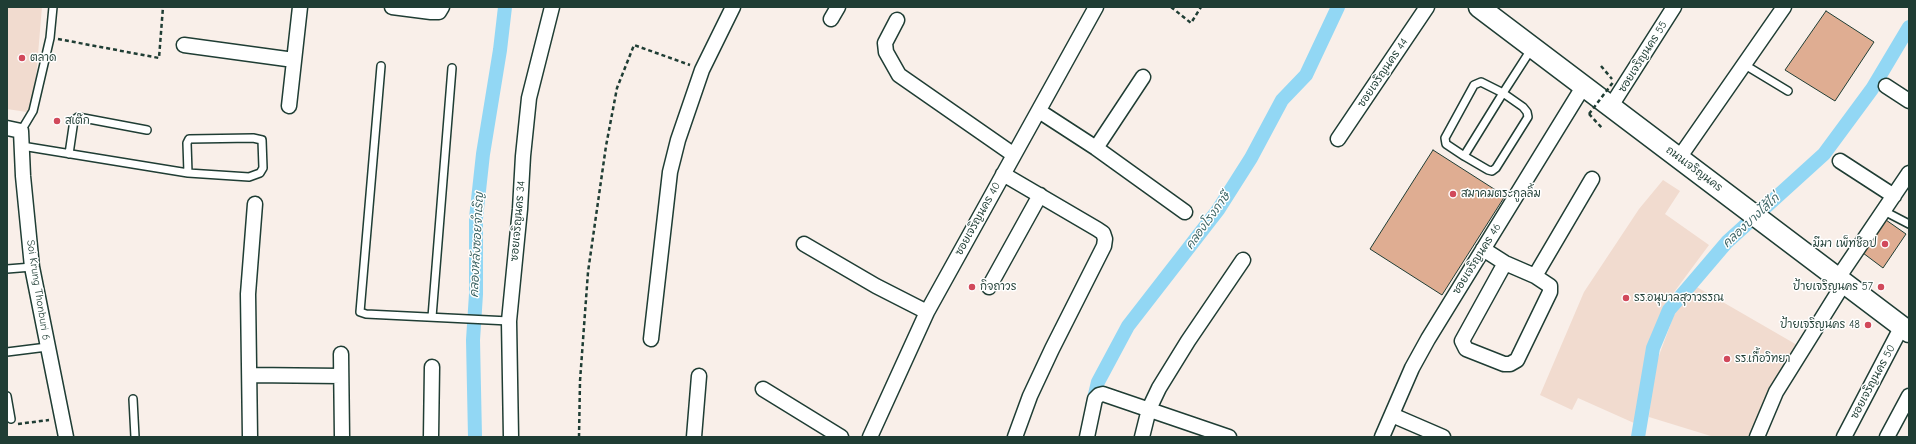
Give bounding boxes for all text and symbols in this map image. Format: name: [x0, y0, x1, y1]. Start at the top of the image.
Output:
street label: ซอยเจริญนคร 55: [1616, 19, 1670, 95]
street label: ซอยเจริญนคร 44: [1355, 36, 1411, 110]
place label: ตลาด: [30, 51, 57, 65]
marker: ตลาด: [17, 53, 27, 63]
place label: สเต๊ก: [65, 114, 90, 128]
marker: สเต๊ก: [52, 116, 62, 126]
street label: ถนนเจริญนคร: [1663, 143, 1725, 195]
street label: ซอยเจริญนคร 34: [508, 180, 528, 262]
street label: ซอยเจริญนคร 40: [952, 180, 1004, 258]
place label: สมาคมตระกูลลิ้ม: [1461, 187, 1541, 201]
marker: สมาคมตระกูลลิ้ม: [1448, 189, 1458, 199]
water label: คลองโรงภาษี: [1183, 190, 1233, 252]
water label: คลองบางไส้ไก่: [1720, 191, 1782, 251]
water label: คลองหลังซอยจำเริญ: [467, 192, 487, 298]
street label: ซอยเจริญนคร 46: [1450, 221, 1504, 297]
place label: มีมา เพ็ทช๊อป: [1813, 237, 1877, 251]
street label: Soi Krung Thonburi 6: [24, 239, 52, 341]
marker: มีมา เพ็ทช๊อป: [1880, 239, 1890, 249]
place label: กิจถาวร: [980, 280, 1016, 294]
place label: ป้ายเจริญนคร 57: [1793, 280, 1873, 294]
marker: กิจถาวร: [967, 282, 977, 292]
marker: ป้ายเจริญนคร 57: [1876, 282, 1886, 292]
place label: รร.อนุบาลสุวาวรรณ: [1634, 291, 1724, 305]
marker: รร.อนุบาลสุวาวรรณ: [1621, 293, 1631, 303]
place label: ป้ายเจริญนคร 48: [1780, 318, 1860, 332]
marker: ป้ายเจริญนคร 48: [1863, 320, 1873, 330]
street label: ซอยเจริญนคร 50: [1848, 343, 1898, 421]
place label: รร.เกื้อวิทยา: [1735, 352, 1790, 366]
marker: รร.เกื้อวิทยา: [1722, 354, 1732, 364]

